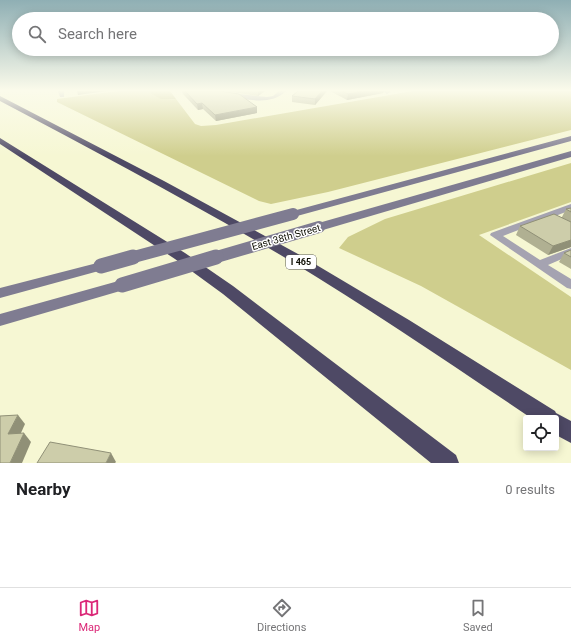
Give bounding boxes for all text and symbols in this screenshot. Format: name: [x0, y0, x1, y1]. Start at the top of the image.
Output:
search box: [12, 12, 559, 56]
icon: search: [26, 23, 48, 45]
text: Search here: [58, 25, 137, 43]
street label: East 38th Street: [250, 222, 322, 252]
road number: I 465: [286, 255, 316, 269]
map controls: [523, 415, 559, 451]
button: locate: [523, 415, 559, 451]
text: Nearby: [16, 479, 71, 499]
text: 0 results: [505, 482, 555, 497]
tab: Map: [78, 597, 100, 634]
tab: Directions: [257, 597, 306, 634]
tab: Saved: [463, 597, 493, 634]

